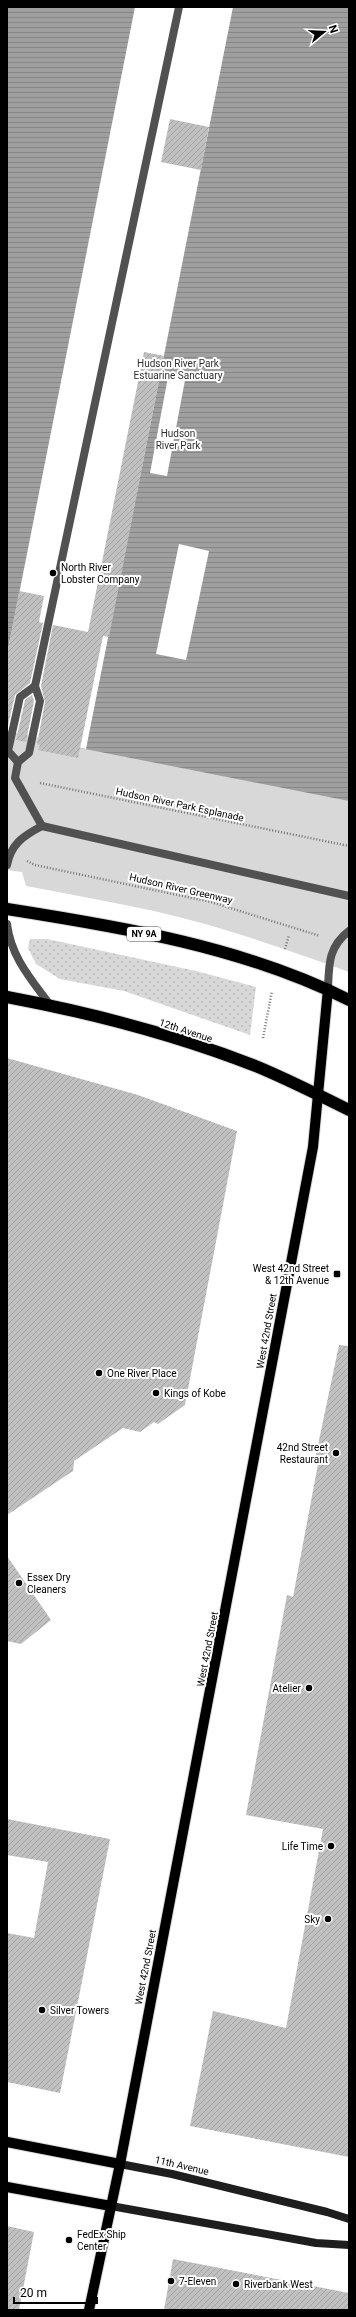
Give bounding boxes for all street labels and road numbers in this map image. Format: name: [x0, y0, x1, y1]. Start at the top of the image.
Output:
street label: Hudson River Park Esplanade: [115, 786, 245, 823]
street label: Hudson River Greenway: [128, 871, 234, 906]
road number: NY 9A: [127, 927, 161, 941]
street label: 12th Avenue: [158, 1017, 214, 1044]
street label: West 42nd Street: [254, 1293, 279, 1370]
street label: West 42nd Street: [195, 1611, 220, 1688]
street label: West 42nd Street: [133, 1929, 158, 2006]
street label: 11th Avenue: [154, 2154, 210, 2177]

